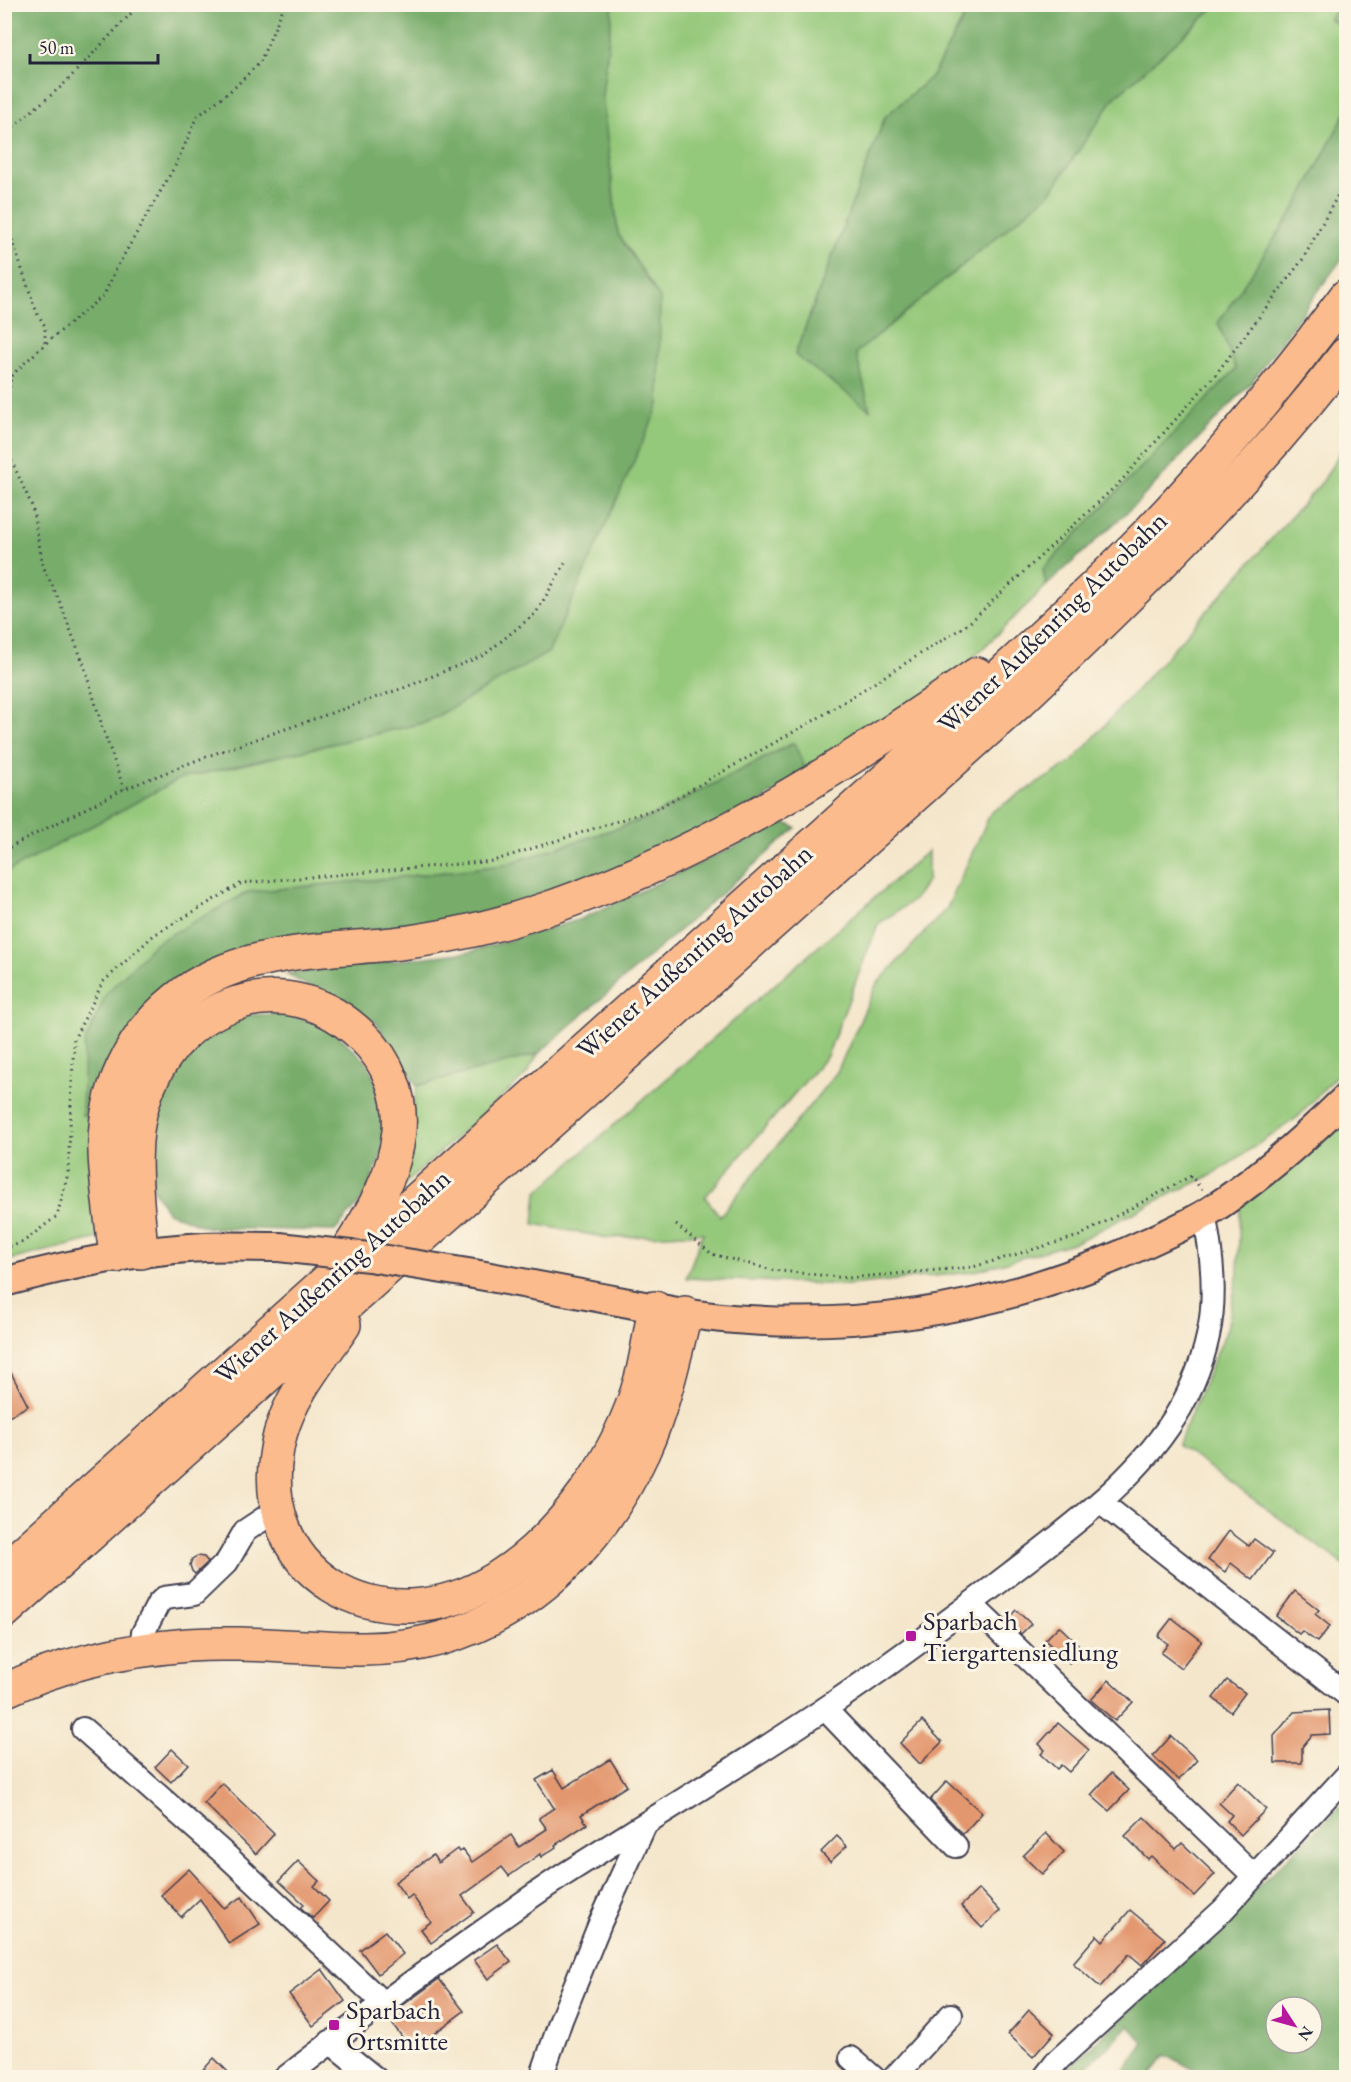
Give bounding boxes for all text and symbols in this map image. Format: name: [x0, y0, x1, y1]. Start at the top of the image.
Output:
scale bar: [30, 27, 158, 65]
text: 50 m: [39, 36, 74, 59]
street label: Wiener Außenring Autobahn: [930, 503, 1174, 741]
street label: Wiener Außenring Autobahn: [569, 836, 819, 1066]
street label: Wiener Außenring Autobahn: [207, 1161, 457, 1391]
place label: Sparbach Tiergartensiedlung: [923, 1603, 1118, 1669]
marker: Sparbach Tiergartensiedlung: [904, 1629, 918, 1643]
place label: Sparbach Ortsmitte: [346, 1992, 448, 2058]
north arrow: [1264, 1995, 1324, 2055]
marker: Sparbach Ortsmitte: [327, 2018, 341, 2032]
text: N: [1293, 2022, 1318, 2045]

